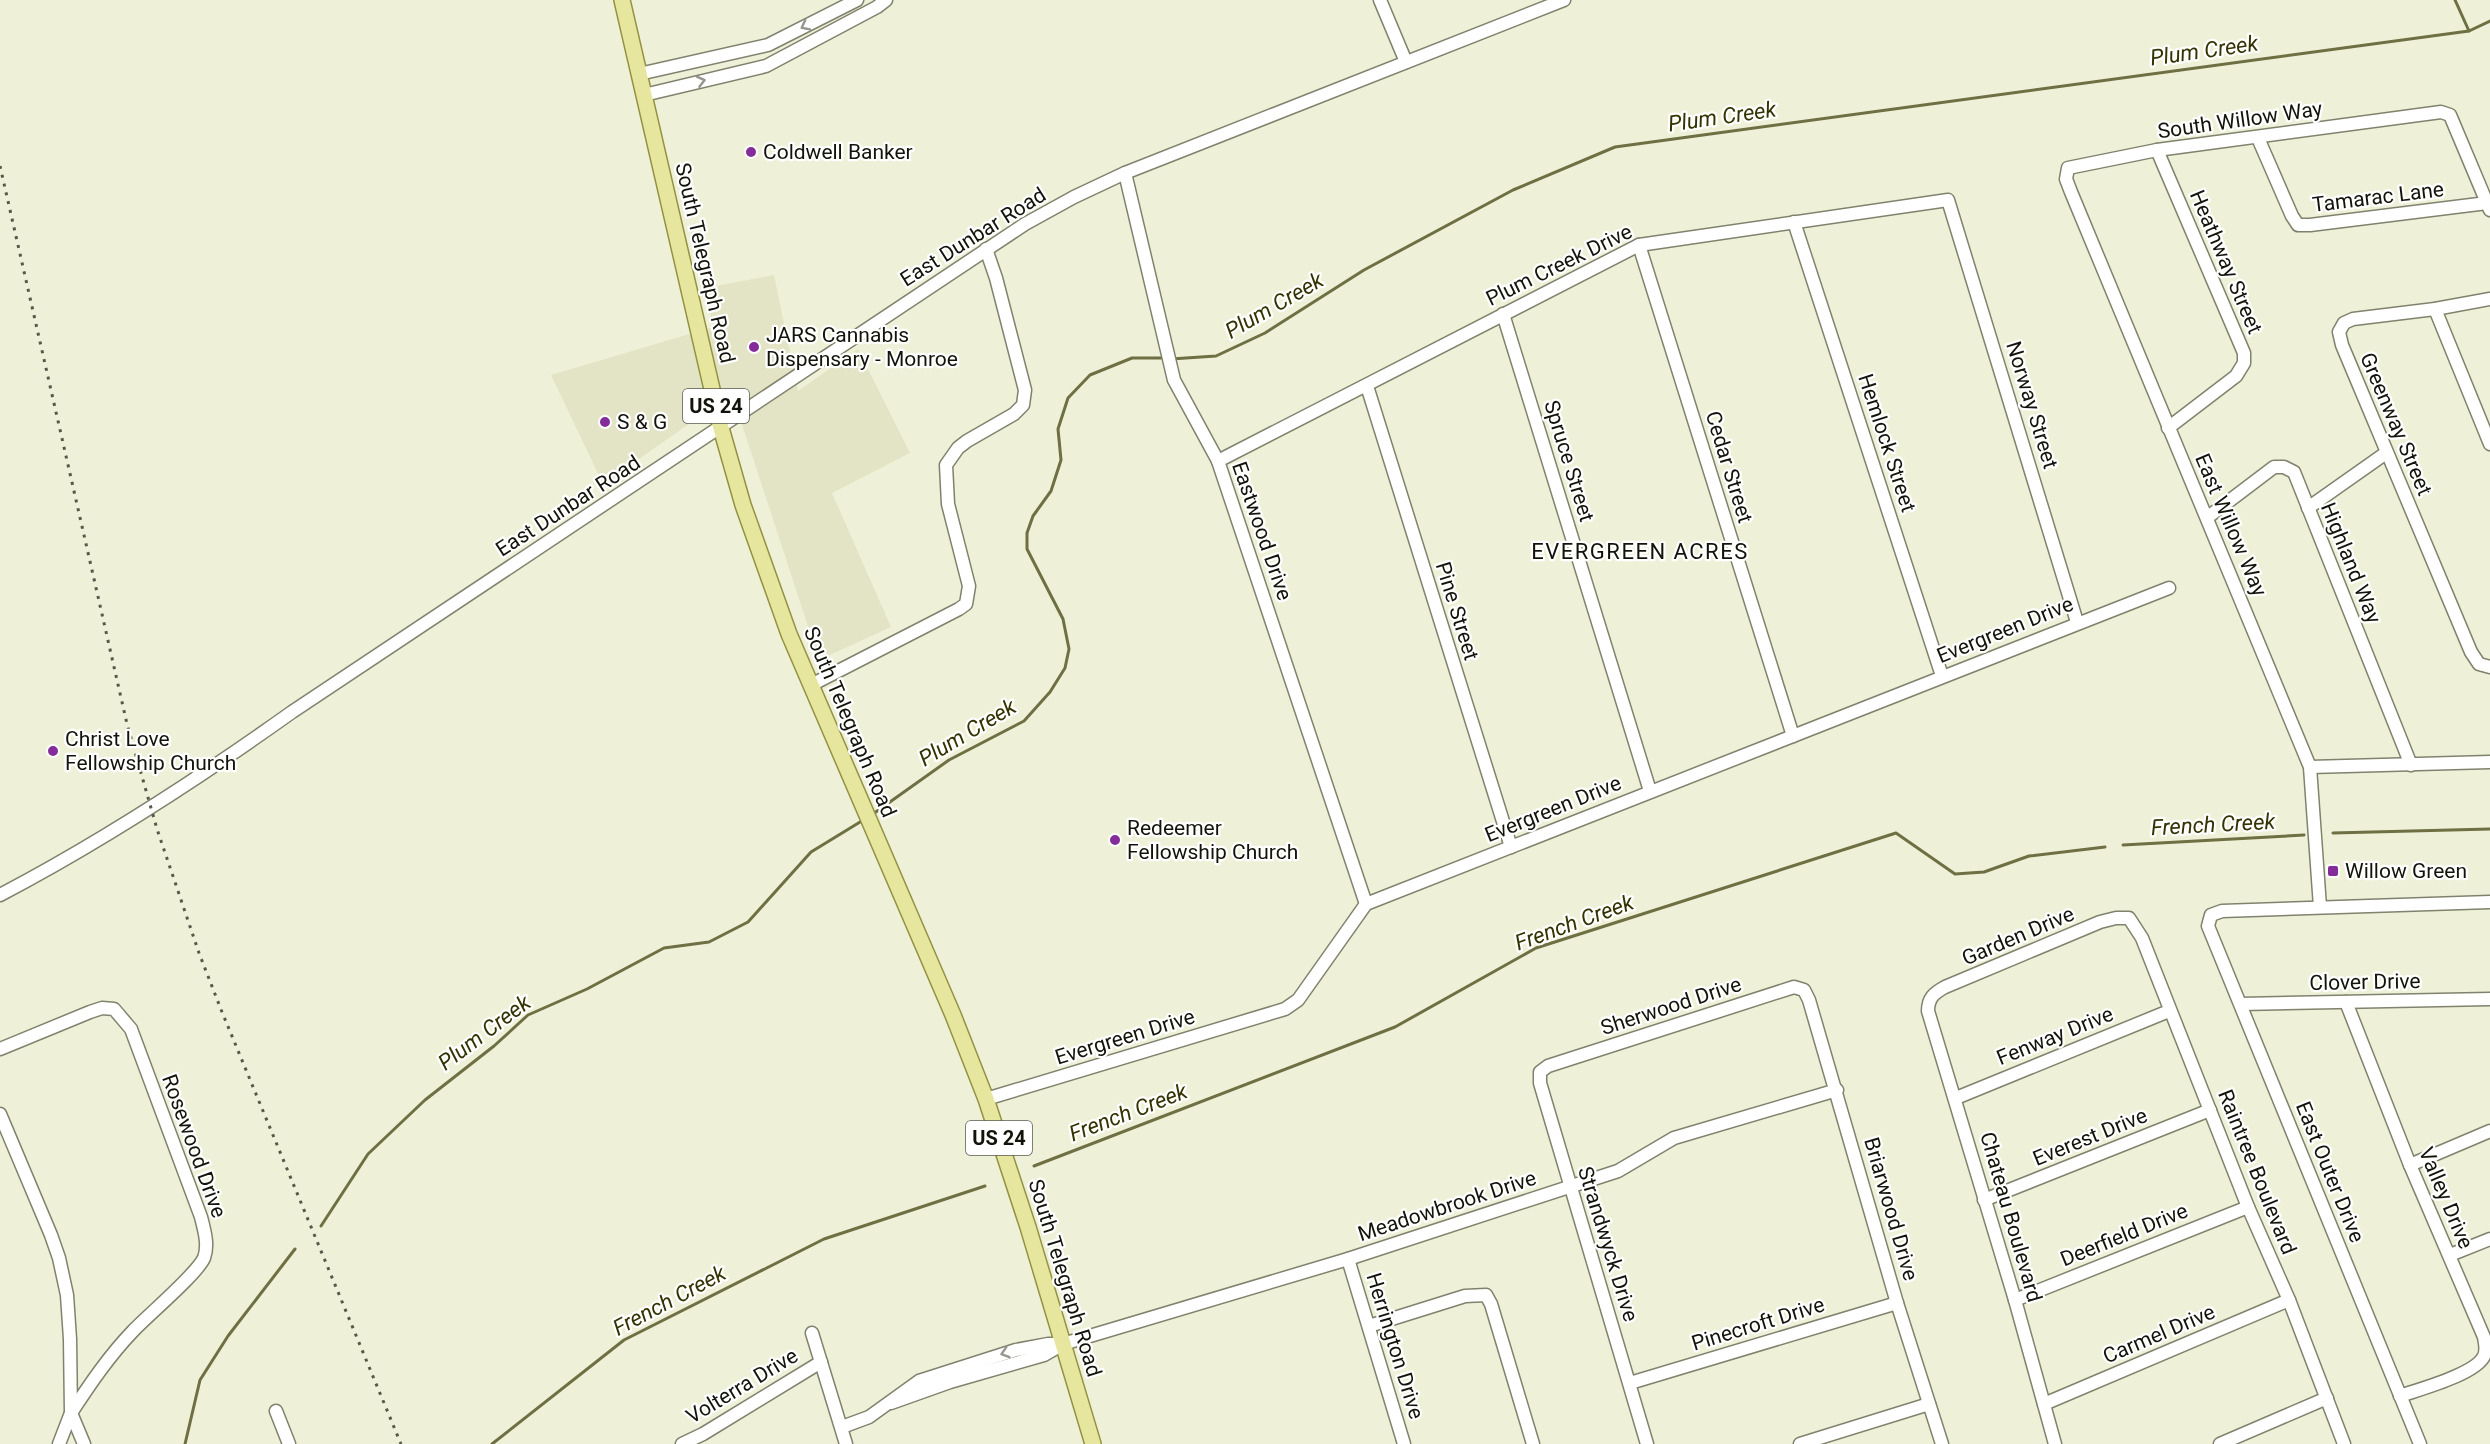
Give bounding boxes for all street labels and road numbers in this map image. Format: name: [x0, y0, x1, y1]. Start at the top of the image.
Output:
street label: South Willow Way: [2156, 97, 2324, 143]
street label: South Telegraph Road: [670, 161, 740, 365]
street label: Tamarac Lane: [2311, 177, 2445, 217]
street label: East Dunbar Road: [896, 183, 1050, 291]
street label: Heathway Street: [2185, 187, 2267, 337]
street label: Plum Creek Drive: [1482, 219, 1636, 311]
street label: Norway Street: [2001, 338, 2063, 472]
street label: Greenway Street: [2355, 349, 2437, 499]
street label: Hemlock Street: [1853, 371, 1921, 515]
road number: US 24: [683, 389, 749, 423]
street label: Spruce Street: [1539, 397, 1599, 525]
street label: Cedar Street: [1701, 408, 1757, 526]
street label: East Dunbar Road: [491, 450, 645, 562]
street label: East Willow Way: [2190, 450, 2272, 600]
street label: Eastwood Drive: [1227, 459, 1297, 603]
street label: Highland Way: [2316, 499, 2386, 627]
street label: Pine Street: [1431, 559, 1483, 663]
street label: Evergreen Drive: [1933, 592, 2077, 668]
street label: South Telegraph Road: [799, 623, 901, 821]
street label: Evergreen Drive: [1481, 771, 1625, 847]
street label: Garden Drive: [1958, 902, 2078, 970]
street label: Clover Drive: [2309, 969, 2421, 995]
street label: Sherwood Drive: [1598, 972, 1744, 1040]
street label: Fenway Drive: [1993, 1002, 2117, 1070]
street label: Evergreen Drive: [1052, 1004, 1198, 1070]
street label: Rosewood Drive: [157, 1071, 231, 1221]
street label: Raintree Boulevard: [2213, 1086, 2301, 1258]
street label: East Outer Drive: [2291, 1098, 2369, 1246]
street label: Everest Drive: [2029, 1103, 2151, 1171]
road number: US 24: [966, 1121, 1032, 1155]
street label: Chateau Boulevard: [1975, 1129, 2047, 1305]
street label: Briarwood Drive: [1859, 1135, 1923, 1283]
street label: Valley Drive: [2414, 1144, 2478, 1252]
street label: Strandwyck Drive: [1573, 1164, 1643, 1324]
street label: Meadowbrook Drive: [1355, 1166, 1539, 1246]
street label: South Telegraph Road: [1024, 1177, 1106, 1379]
street label: Deerfield Drive: [2057, 1199, 2191, 1271]
street label: Herrington Drive: [1361, 1270, 1429, 1422]
street label: Pinecroft Drive: [1689, 1292, 1827, 1356]
street label: Carmel Drive: [2099, 1300, 2219, 1368]
street label: Volterra Drive: [682, 1343, 802, 1429]

